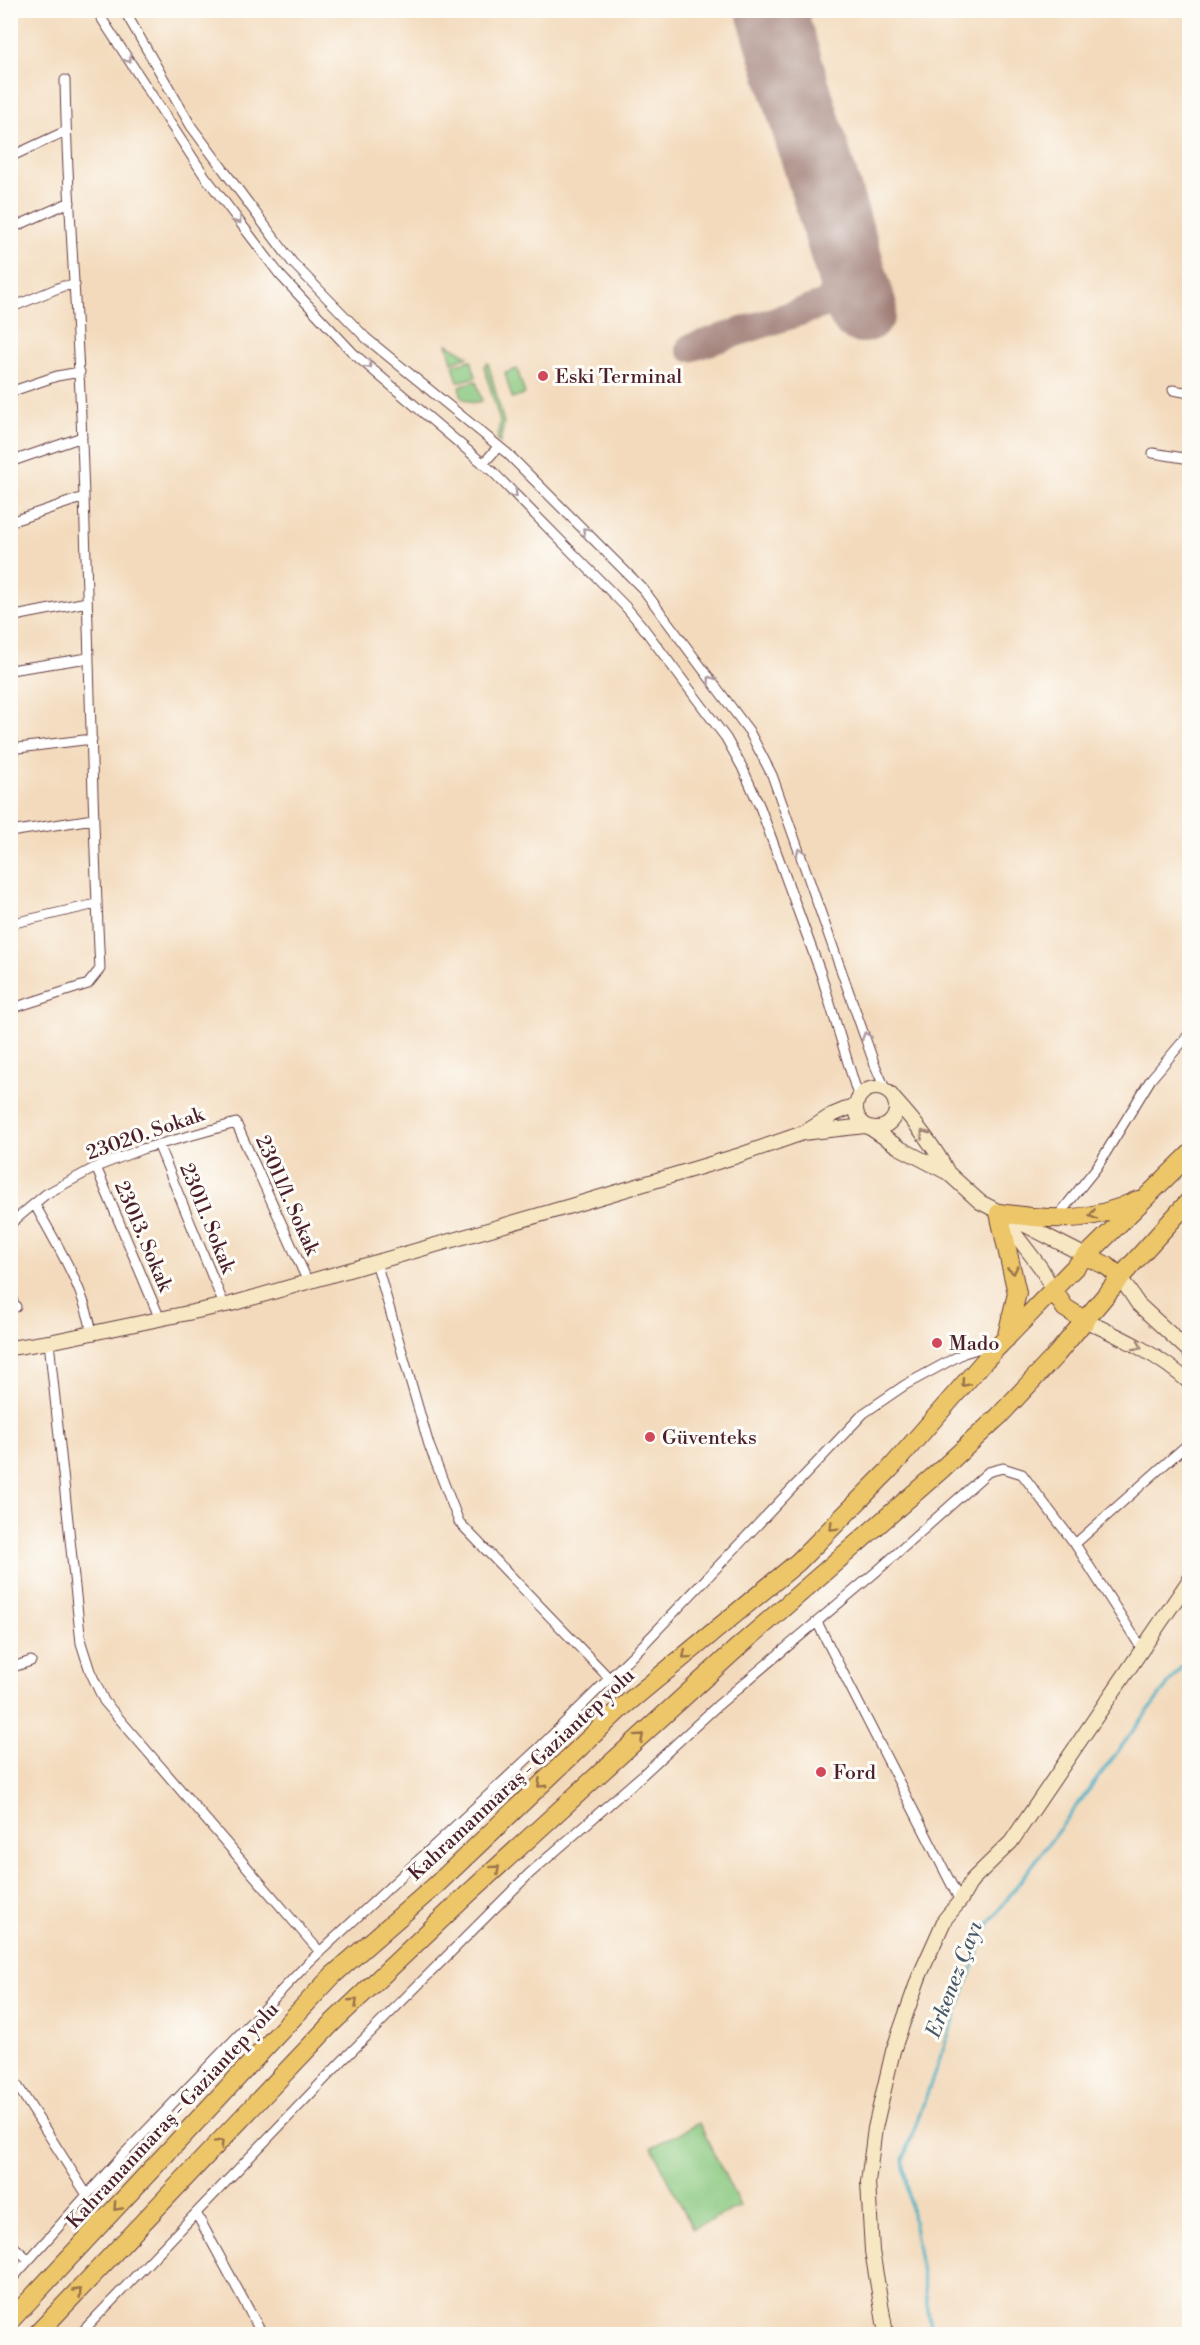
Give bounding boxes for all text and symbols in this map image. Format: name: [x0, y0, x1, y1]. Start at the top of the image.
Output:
one-way arrow: [121, 53, 132, 64]
one-way arrow: [231, 213, 242, 224]
one-way arrow: [361, 358, 372, 369]
place label: Eski Terminal: [555, 365, 682, 390]
marker: Eski Terminal: [536, 369, 550, 383]
one-way arrow: [507, 488, 518, 498]
one-way arrow: [582, 528, 593, 538]
one-way arrow: [707, 676, 718, 687]
one-way arrow: [794, 847, 807, 858]
one-way arrow: [860, 1031, 873, 1042]
street label: 23020. Sokak: [83, 1102, 209, 1166]
one-way arrow: [920, 1129, 931, 1140]
street label: 23011/1. Sokak: [249, 1132, 325, 1261]
street label: 23011. Sokak: [173, 1160, 241, 1279]
street label: 23013. Sokak: [108, 1178, 178, 1297]
one-way arrow: [1088, 1208, 1098, 1221]
one-way arrow: [1005, 1264, 1018, 1274]
place label: Mado: [949, 1332, 999, 1357]
marker: Mado: [930, 1336, 944, 1350]
one-way arrow: [1132, 1339, 1142, 1350]
one-way arrow: [961, 1376, 972, 1387]
place label: Güventeks: [662, 1426, 757, 1451]
marker: Güventeks: [643, 1430, 657, 1444]
one-way arrow: [830, 1519, 841, 1530]
one-way arrow: [682, 1647, 693, 1658]
street label: Kahramanmaraş - Gaziantep yolu: [404, 1663, 641, 1887]
one-way arrow: [633, 1733, 644, 1744]
place label: Ford: [833, 1761, 876, 1786]
marker: Ford: [814, 1765, 828, 1779]
one-way arrow: [537, 1777, 548, 1788]
one-way arrow: [490, 1865, 500, 1876]
water label: Erkenez Çayı: [921, 1917, 989, 2042]
street label: Kahramanmaraş - Gaziantep yolu: [61, 1997, 285, 2234]
one-way arrow: [348, 1998, 358, 2009]
one-way arrow: [212, 2140, 223, 2151]
one-way arrow: [113, 2200, 124, 2210]
one-way arrow: [70, 2289, 81, 2300]

